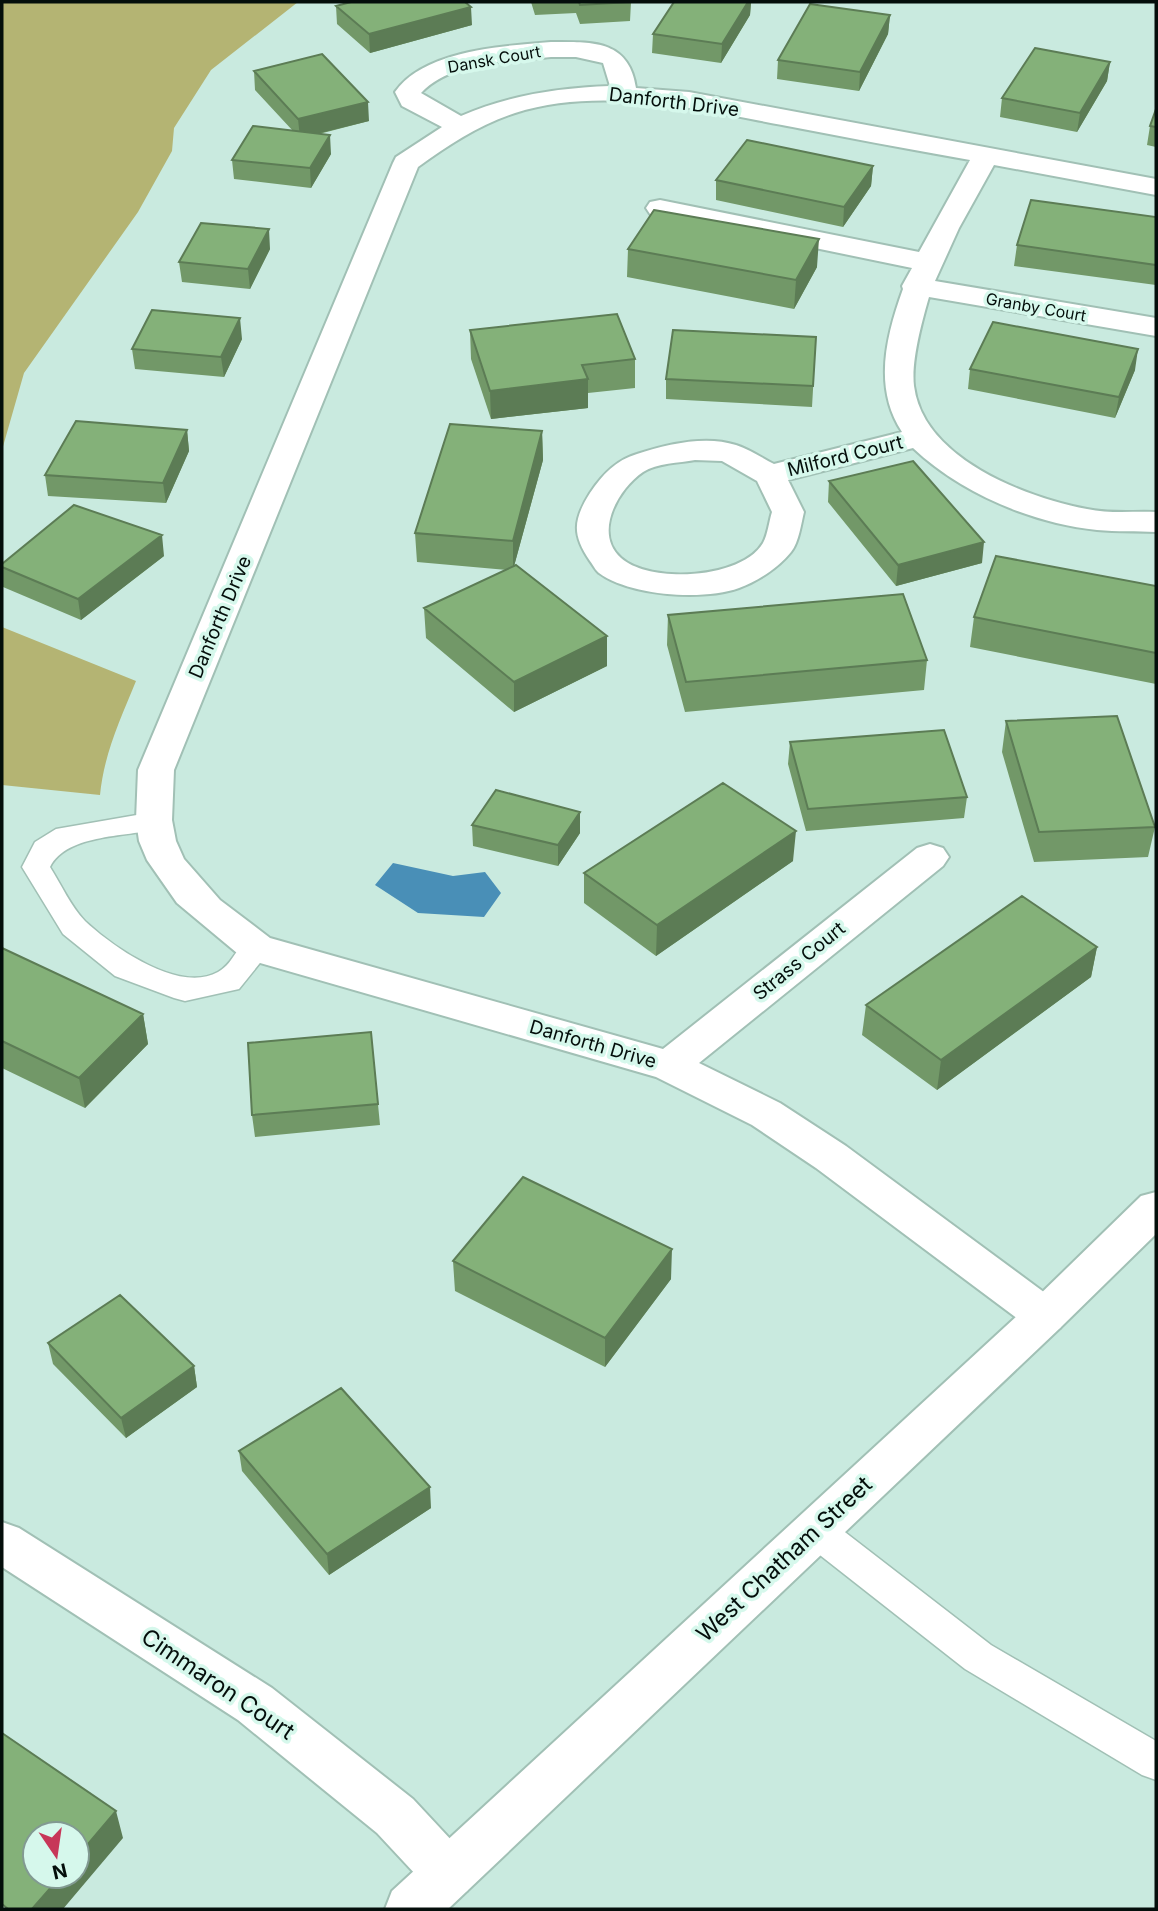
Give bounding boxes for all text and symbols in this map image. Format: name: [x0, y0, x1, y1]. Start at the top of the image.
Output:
street label: Dansk Court: [446, 41, 542, 77]
street label: Danforth Drive: [608, 83, 740, 121]
street label: Granby Court: [984, 288, 1088, 326]
street label: Milford Court: [785, 431, 905, 481]
street label: Danforth Drive: [184, 552, 256, 682]
street label: Strass Court: [748, 917, 850, 1005]
street label: Danforth Drive: [527, 1015, 659, 1073]
street label: West Chatham Street: [690, 1470, 878, 1648]
street label: Cimmaron Court: [136, 1622, 300, 1746]
north arrow: [21, 1820, 91, 1890]
text: N: [50, 1858, 69, 1884]

